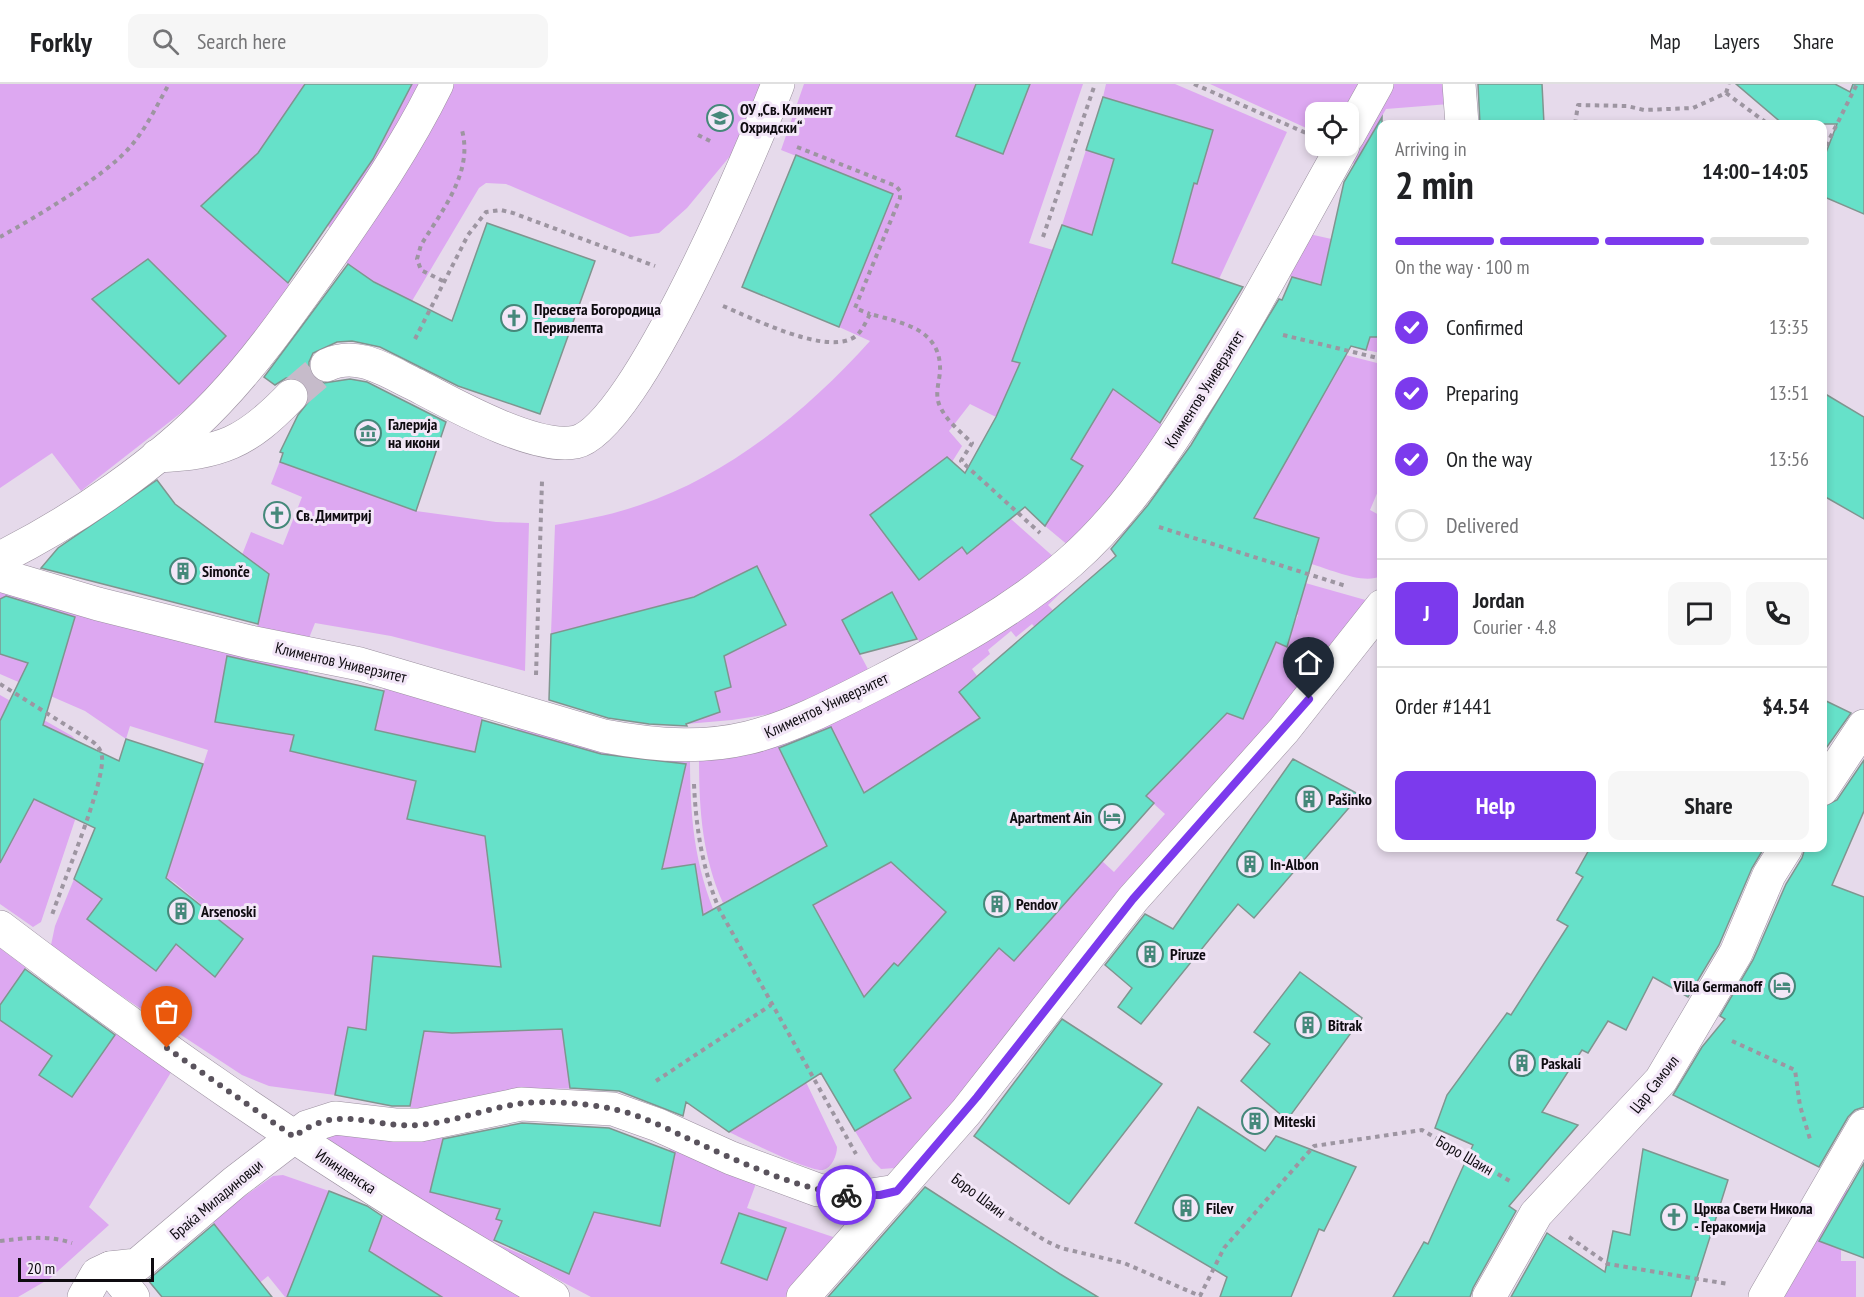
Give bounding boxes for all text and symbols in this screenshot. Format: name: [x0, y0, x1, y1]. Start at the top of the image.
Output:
search box: [128, 14, 548, 68]
text: Forkly: [30, 23, 92, 60]
icon: search: [149, 25, 182, 58]
text: Search here: [197, 27, 286, 55]
text: Map: [1650, 28, 1681, 55]
text: Layers: [1714, 28, 1760, 55]
text: Share: [1793, 28, 1834, 55]
place label: ОУ „Св. Климент Охридски“: [740, 99, 833, 137]
map controls: [1305, 102, 1359, 156]
button: locate: [1305, 102, 1359, 156]
school or university icon: ОУ „Св. Климент Охридски“: [705, 103, 735, 133]
text: Arriving in: [1395, 136, 1467, 162]
text: 14:00–14:05: [1702, 157, 1809, 185]
text: 2 min: [1395, 159, 1474, 210]
text: On the way · 100 m: [1395, 254, 1530, 280]
place label: Пресвета Богородица Перивлепта: [534, 299, 661, 337]
church icon: Пресвета Богородица Перивлепта: [499, 303, 529, 333]
icon: check: [1395, 311, 1428, 344]
text: Confirmed: [1446, 313, 1523, 341]
text: 13:35: [1769, 314, 1809, 340]
street label: Климентов Универзитет: [1160, 326, 1249, 451]
icon: check: [1395, 377, 1428, 410]
text: Preparing: [1446, 379, 1519, 407]
text: 13:51: [1769, 380, 1809, 406]
place label: Галерија на икони: [388, 414, 440, 452]
museum icon: Галерија на икони: [353, 418, 383, 448]
icon: check: [1395, 443, 1428, 476]
text: On the way: [1446, 445, 1532, 473]
text: 13:56: [1769, 446, 1809, 472]
church icon: Св. Димитриј: [262, 500, 292, 530]
place label: Св. Димитриј: [296, 505, 372, 525]
text: Delivered: [1446, 511, 1519, 539]
building icon: Simonče: [168, 556, 198, 586]
place label: Simonče: [202, 561, 250, 581]
button: chat: [1668, 582, 1731, 645]
button: phone: [1746, 582, 1809, 645]
text: Jordan: [1473, 586, 1524, 614]
text: J: [1423, 599, 1430, 627]
text: Courier · 4.8: [1473, 614, 1557, 640]
street label: Климентов Универзитет: [273, 637, 410, 687]
pin: [1283, 637, 1334, 699]
icon: home: [1292, 646, 1325, 679]
street label: Климентов Универзитет: [761, 667, 892, 742]
text: Order #1441: [1395, 692, 1492, 720]
text: $4.54: [1762, 692, 1809, 720]
button: Help: [1395, 771, 1596, 840]
button: Share: [1608, 771, 1809, 840]
building icon: Pašinko: [1294, 784, 1324, 814]
place label: Pašinko: [1328, 789, 1372, 809]
hotel icon: Apartment Ain: [1097, 802, 1127, 832]
place label: Apartment Ain: [1009, 807, 1092, 827]
building icon: In-Albon: [1235, 849, 1265, 879]
place label: In-Albon: [1270, 854, 1319, 874]
building icon: Pendov: [982, 889, 1012, 919]
place label: Pendov: [1016, 894, 1058, 914]
building icon: Arsenoski: [166, 896, 196, 926]
place label: Arsenoski: [200, 901, 257, 921]
building icon: Piruze: [1135, 939, 1165, 969]
place label: Piruze: [1170, 944, 1206, 964]
hotel icon: Villa Germanoff: [1767, 971, 1797, 1001]
place label: Villa Germanoff: [1672, 976, 1763, 996]
pin: [141, 986, 192, 1048]
icon: bag: [150, 995, 183, 1028]
building icon: Bitrak: [1293, 1010, 1323, 1040]
place label: Bitrak: [1328, 1015, 1362, 1035]
building icon: Paskali: [1507, 1048, 1537, 1078]
street label: Цар Самоил: [1625, 1051, 1683, 1117]
place label: Paskali: [1541, 1053, 1582, 1073]
building icon: Miteski: [1240, 1106, 1270, 1136]
place label: Miteski: [1274, 1111, 1316, 1131]
street label: Боро Шаин: [1433, 1131, 1497, 1179]
street label: Илинденска: [312, 1144, 380, 1198]
street label: Браќа Миладиновци: [166, 1154, 266, 1244]
courier: [816, 1165, 876, 1225]
street label: Боро Шаин: [948, 1168, 1010, 1222]
icon: bike: [830, 1179, 863, 1212]
building icon: Filev: [1171, 1193, 1201, 1223]
place label: Filev: [1206, 1198, 1234, 1218]
place label: Црква Свети Никола - Геракомија: [1694, 1198, 1813, 1236]
church icon: Црква Свети Никола - Геракомија: [1659, 1202, 1689, 1232]
scale bar: [18, 1255, 154, 1282]
text: 20 m: [27, 1258, 55, 1278]

